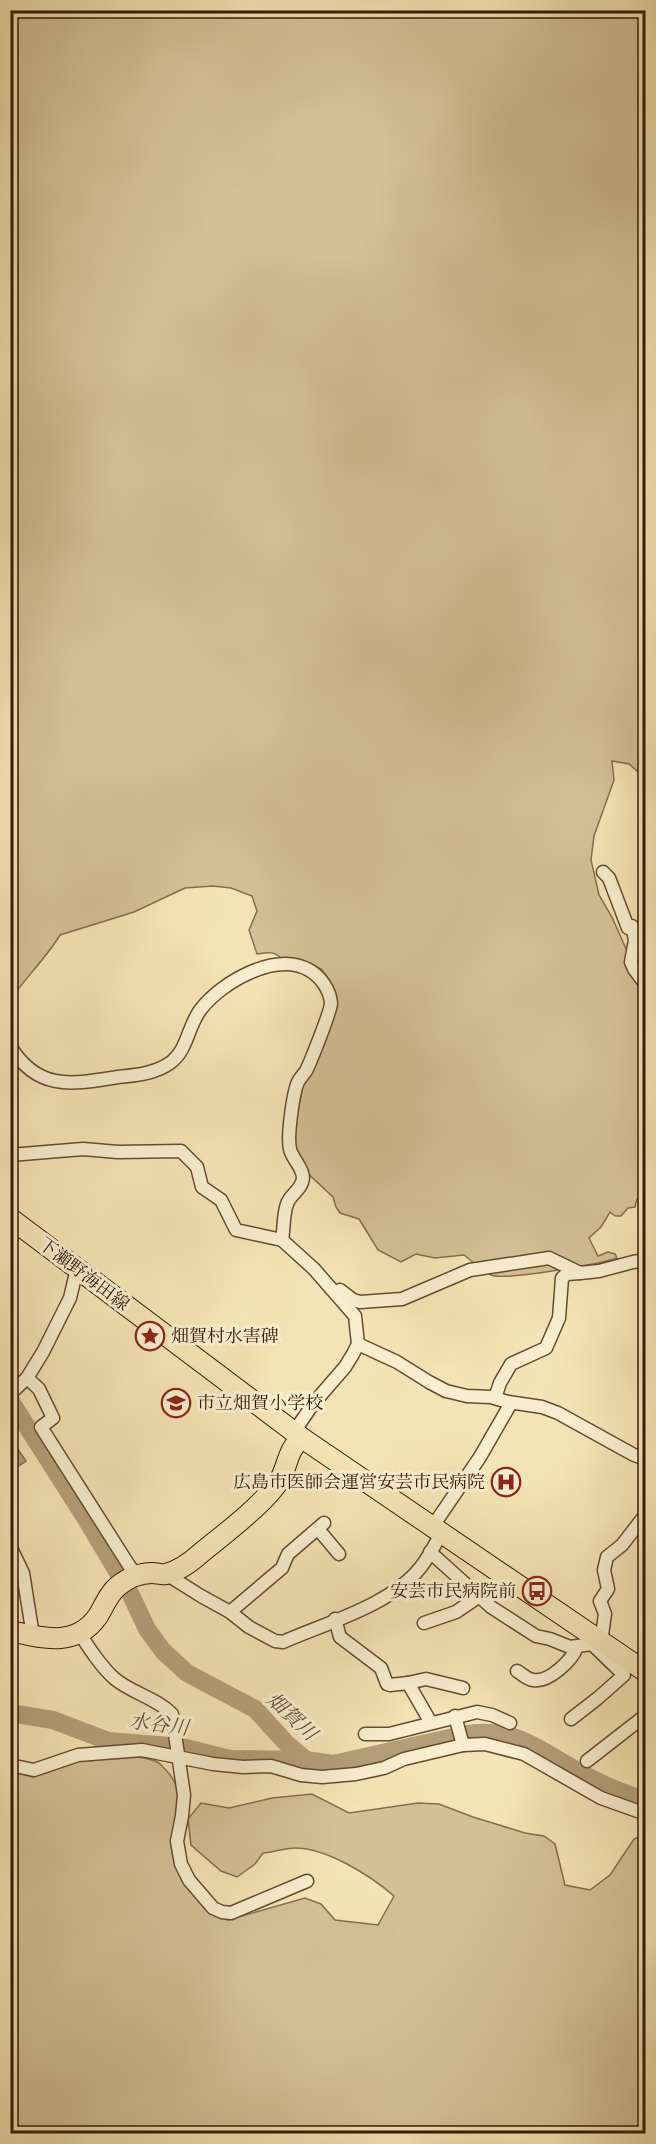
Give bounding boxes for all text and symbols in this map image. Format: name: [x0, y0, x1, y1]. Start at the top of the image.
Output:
street label: 下瀬野海田線: [34, 1233, 134, 1315]
place icon: 畑賀村水害碑: [134, 1320, 166, 1352]
place label: 畑賀村水害碑: [171, 1325, 279, 1347]
school or university icon: 市立畑賀小学校: [160, 1387, 192, 1419]
place label: 市立畑賀小学校: [197, 1392, 323, 1414]
hospital icon: 広島市医師会運営安芸市民病院: [490, 1466, 522, 1498]
place label: 広島市医師会運営安芸市民病院: [233, 1471, 485, 1493]
bus stop icon: 安芸市民病院前: [521, 1575, 553, 1607]
place label: 安芸市民病院前: [390, 1580, 516, 1602]
water label: 畑賀川: [262, 1687, 324, 1747]
water label: 水谷川: [128, 1708, 192, 1740]

